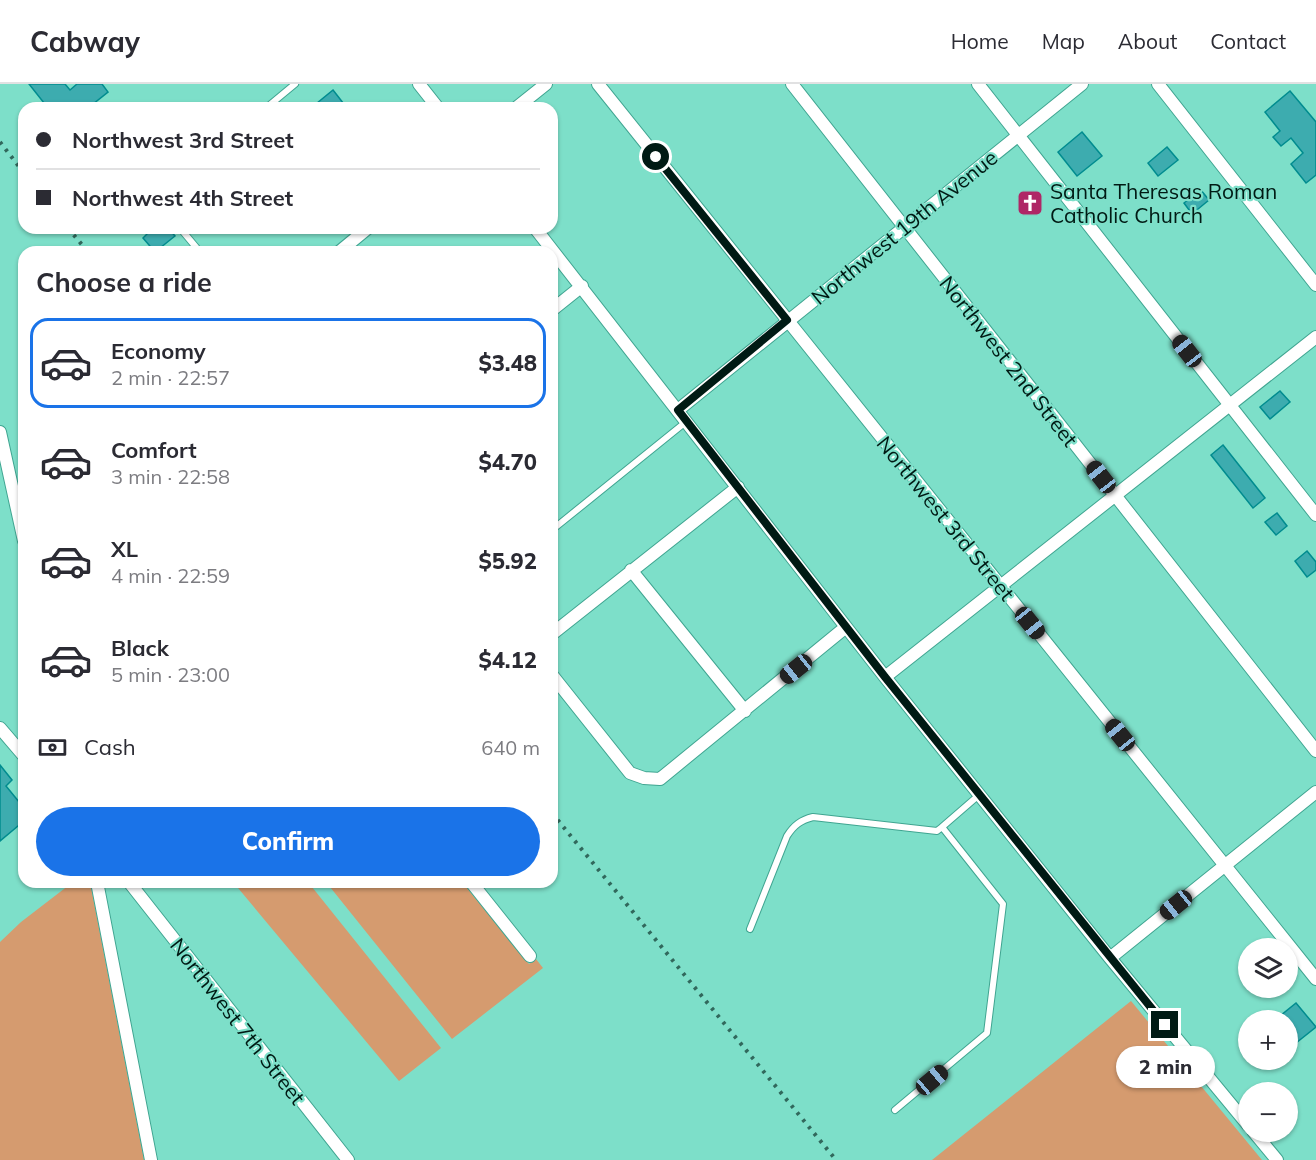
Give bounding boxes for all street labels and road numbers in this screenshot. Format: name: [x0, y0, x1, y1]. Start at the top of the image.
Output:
street label: Northwest 19th Avenue: [806, 144, 1002, 310]
street label: Northwest 2nd Street: [934, 271, 1084, 451]
street label: Northwest 3rd Street: [872, 430, 1020, 606]
street label: Northwest 7th Street: [165, 933, 311, 1109]

